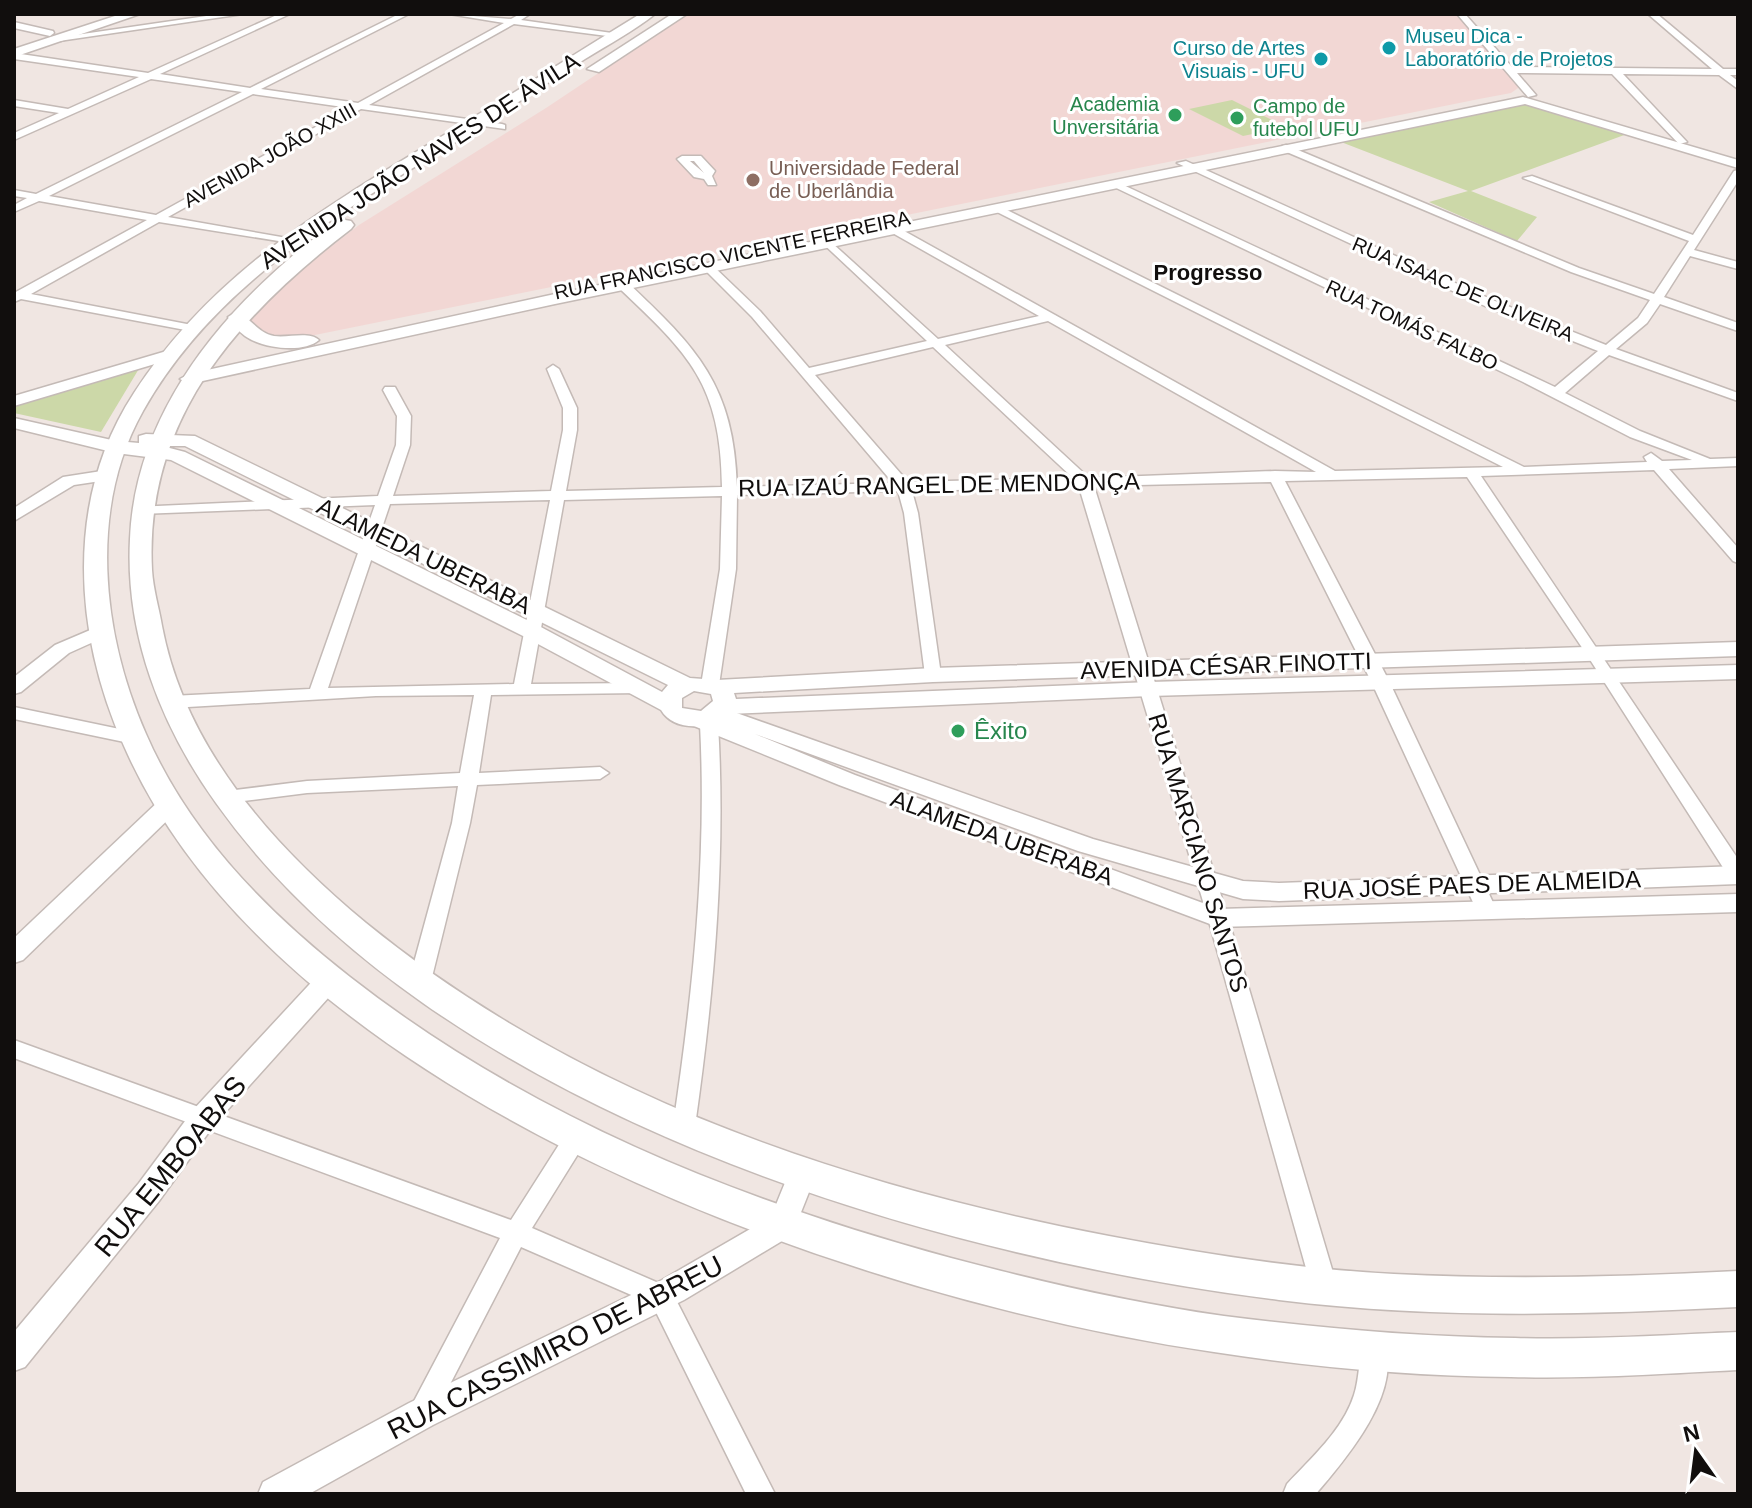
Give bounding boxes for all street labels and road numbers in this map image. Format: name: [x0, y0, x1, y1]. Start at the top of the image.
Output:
street label: AVENIDA JOÃO NAVES DE ÁVILA: [255, 47, 584, 274]
street label: AVENIDA JOÃO XXIII: [179, 97, 360, 212]
street label: RUA FRANCISCO VICENTE FERREIRA: [552, 206, 913, 304]
street label: RUA ISAAC DE OLIVEIRA: [1349, 232, 1577, 346]
street label: RUA TOMÁS FALBO: [1323, 275, 1501, 375]
street label: RUA IZAÚ RANGEL DE MENDONÇA: [738, 467, 1140, 502]
street label: ALAMEDA UBERABA: [313, 492, 536, 619]
street label: AVENIDA CÉSAR FINOTTI: [1080, 647, 1372, 684]
street label: RUA MARCIANO SANTOS: [1143, 710, 1254, 996]
street label: ALAMEDA UBERABA: [887, 785, 1117, 890]
street label: RUA JOSÉ PAES DE ALMEIDA: [1302, 865, 1642, 904]
street label: RUA EMBOABAS: [88, 1070, 252, 1263]
street label: RUA CASSIMIRO DE ABREU: [383, 1249, 728, 1446]

